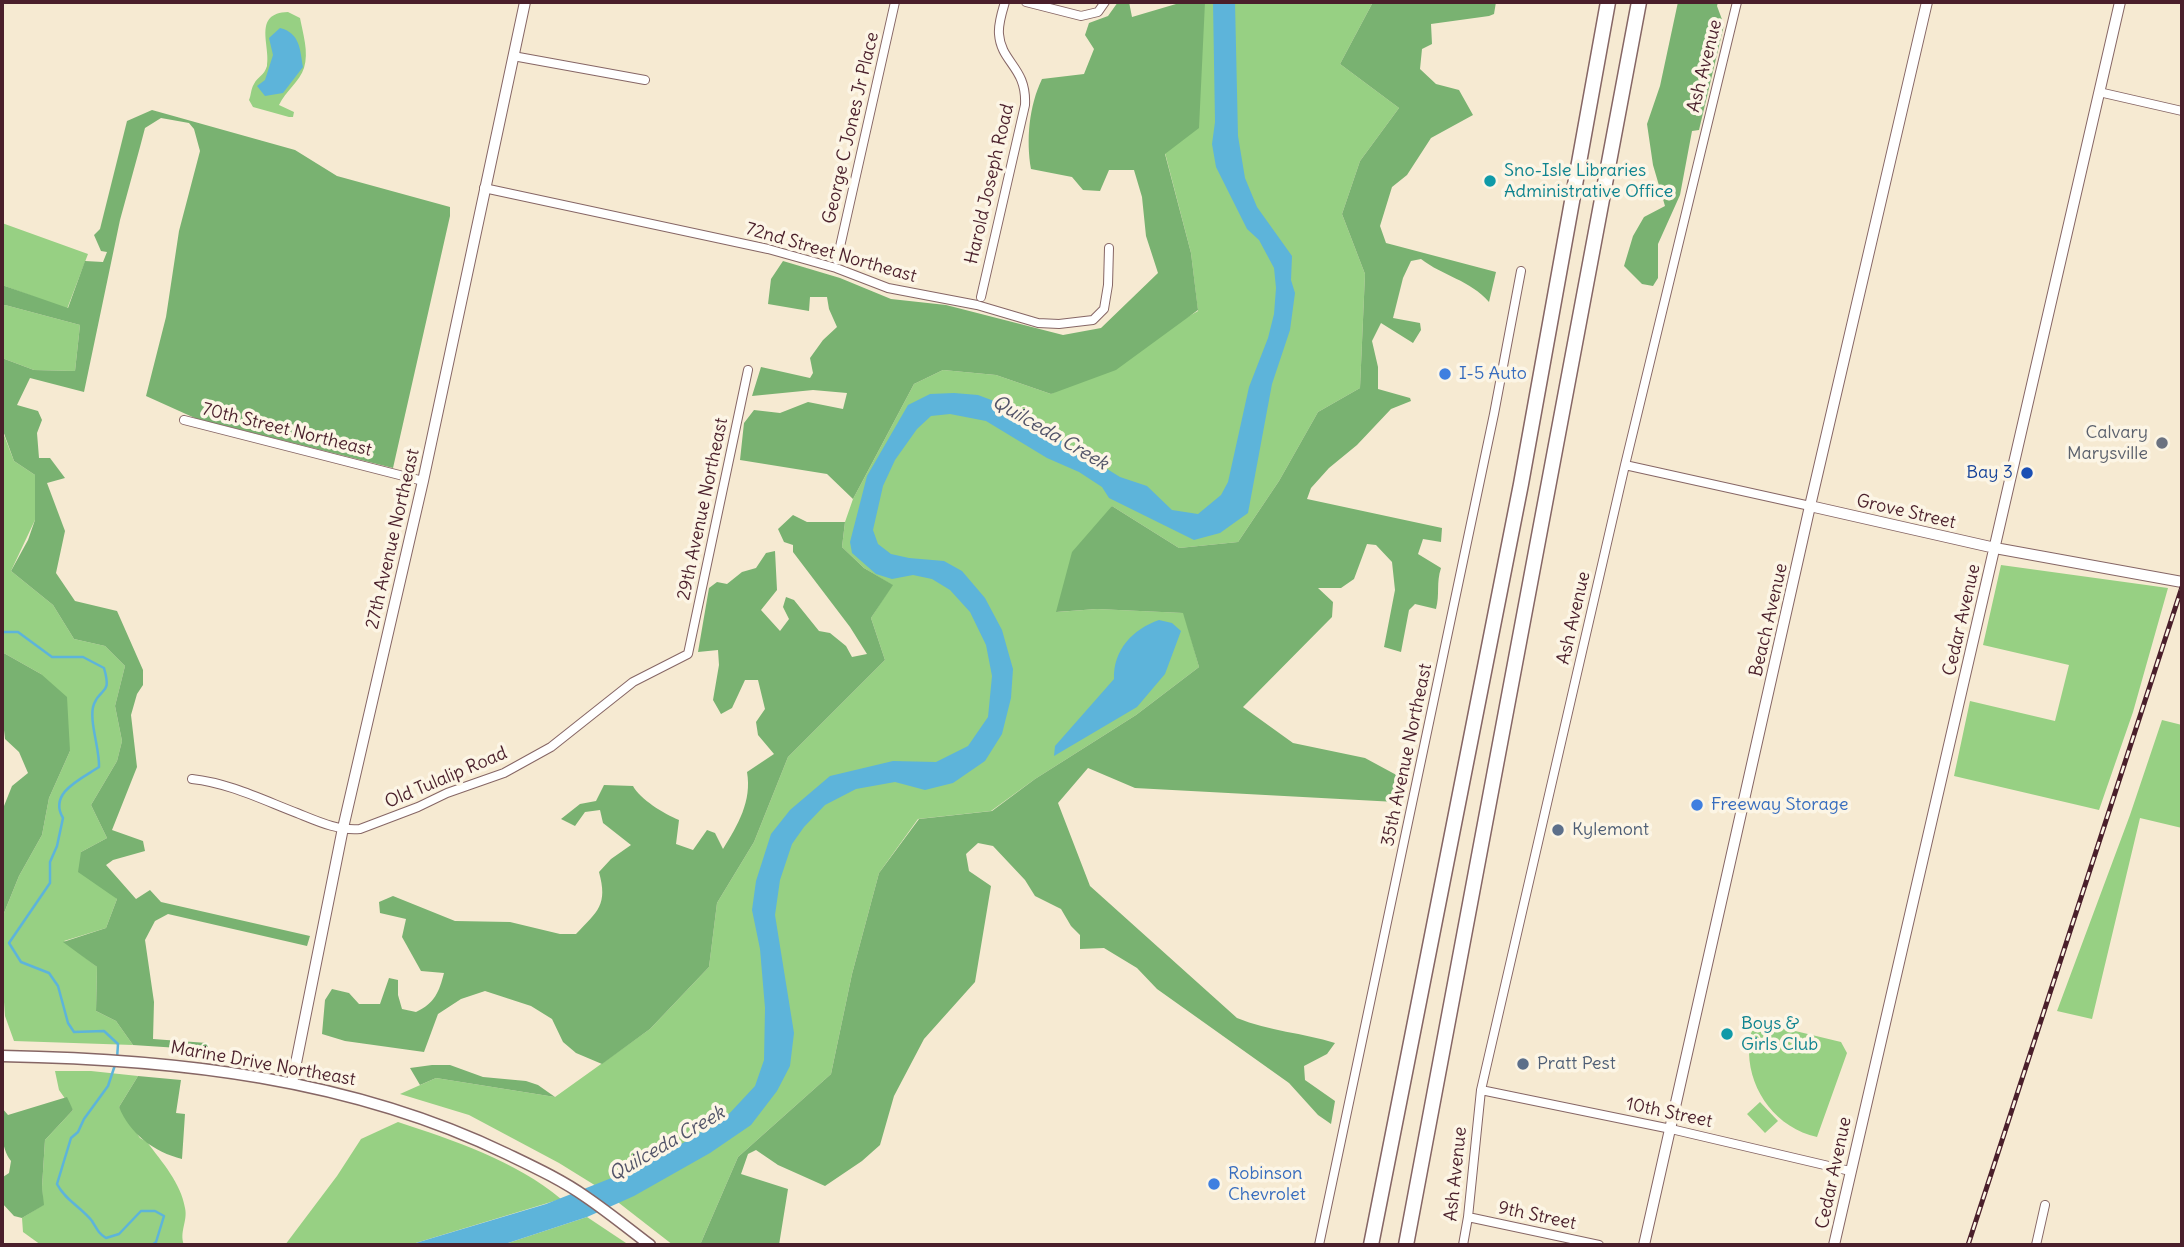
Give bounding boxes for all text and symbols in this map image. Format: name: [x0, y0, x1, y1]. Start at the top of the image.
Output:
street label: Ash Avenue: [1683, 17, 1727, 115]
street label: George C Jones Jr Place: [818, 30, 884, 226]
street label: Harold Joseph Road: [961, 102, 1019, 266]
place label: Sno-Isle Libraries Administrative Office: [1504, 160, 1673, 202]
marker: Sno-Isle Libraries Administrative Office: [1482, 173, 1498, 189]
street label: 72nd Street Northeast: [743, 218, 919, 288]
place label: I-5 Auto: [1459, 363, 1527, 385]
marker: I-5 Auto: [1437, 366, 1453, 382]
water label: Quilceda Creek: [988, 391, 1112, 475]
street label: 70th Street Northeast: [200, 398, 374, 462]
street label: 29th Avenue Northeast: [673, 416, 733, 602]
place label: Calvary Marysville: [2067, 422, 2148, 464]
marker: Calvary Marysville: [2154, 435, 2170, 451]
street label: 27th Avenue Northeast: [362, 447, 424, 631]
place label: Bay 3: [1966, 462, 2013, 484]
marker: Bay 3: [2019, 465, 2035, 481]
street label: Grove Street: [1854, 490, 1958, 534]
street label: Beach Avenue: [1745, 561, 1793, 679]
street label: Cedar Avenue: [1939, 562, 1985, 678]
street label: Ash Avenue: [1553, 569, 1595, 667]
street label: 35th Avenue Northeast: [1377, 662, 1437, 848]
street label: Old Tulalip Road: [382, 743, 510, 813]
place label: Freeway Storage: [1711, 794, 1848, 816]
marker: Freeway Storage: [1689, 797, 1705, 813]
place label: Kylemont: [1572, 819, 1649, 841]
marker: Kylemont: [1550, 822, 1566, 838]
place label: Boys & Girls Club: [1741, 1013, 1818, 1056]
marker: Boys & Girls Club: [1719, 1026, 1735, 1042]
street label: Marine Drive Northeast: [169, 1037, 357, 1091]
place label: Pratt Pest: [1537, 1053, 1616, 1075]
marker: Pratt Pest: [1515, 1056, 1531, 1072]
street label: 10th Street: [1624, 1093, 1714, 1133]
water label: Quilceda Creek: [605, 1102, 729, 1186]
street label: Cedar Avenue: [1812, 1115, 1856, 1231]
street label: Ash Avenue: [1440, 1126, 1472, 1222]
place label: Robinson Chevrolet: [1228, 1163, 1306, 1206]
marker: Robinson Chevrolet: [1206, 1176, 1222, 1192]
street label: 9th Street: [1496, 1197, 1578, 1235]

